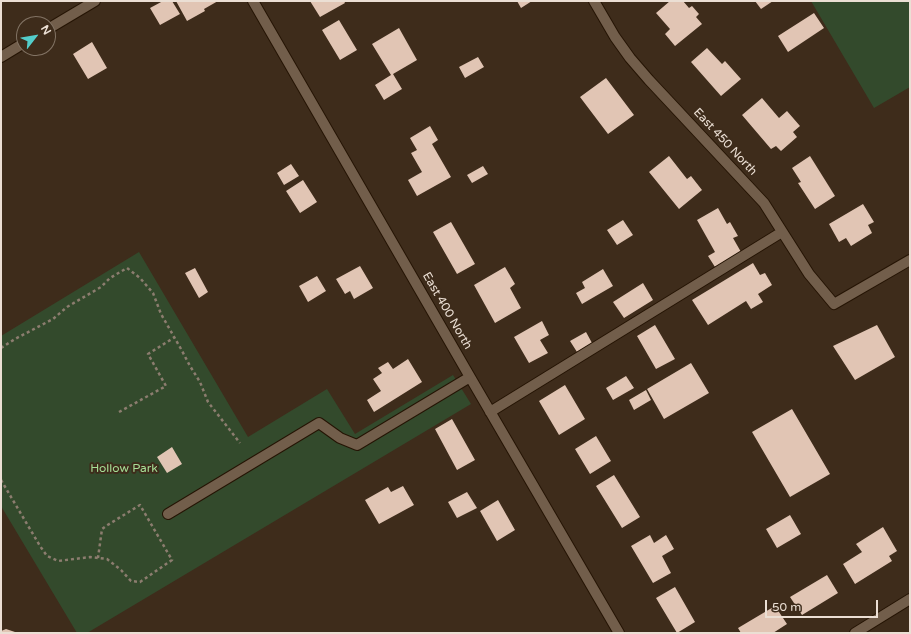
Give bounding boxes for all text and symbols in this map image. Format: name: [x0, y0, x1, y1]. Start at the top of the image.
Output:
north arrow: [16, 16, 56, 56]
text: N: [38, 23, 54, 37]
street label: East 450 North: [690, 105, 760, 179]
street label: East 400 North: [419, 270, 475, 352]
park label: Hollow Park: [90, 462, 158, 476]
scale bar: [767, 592, 880, 618]
text: 50 m: [772, 600, 801, 614]

